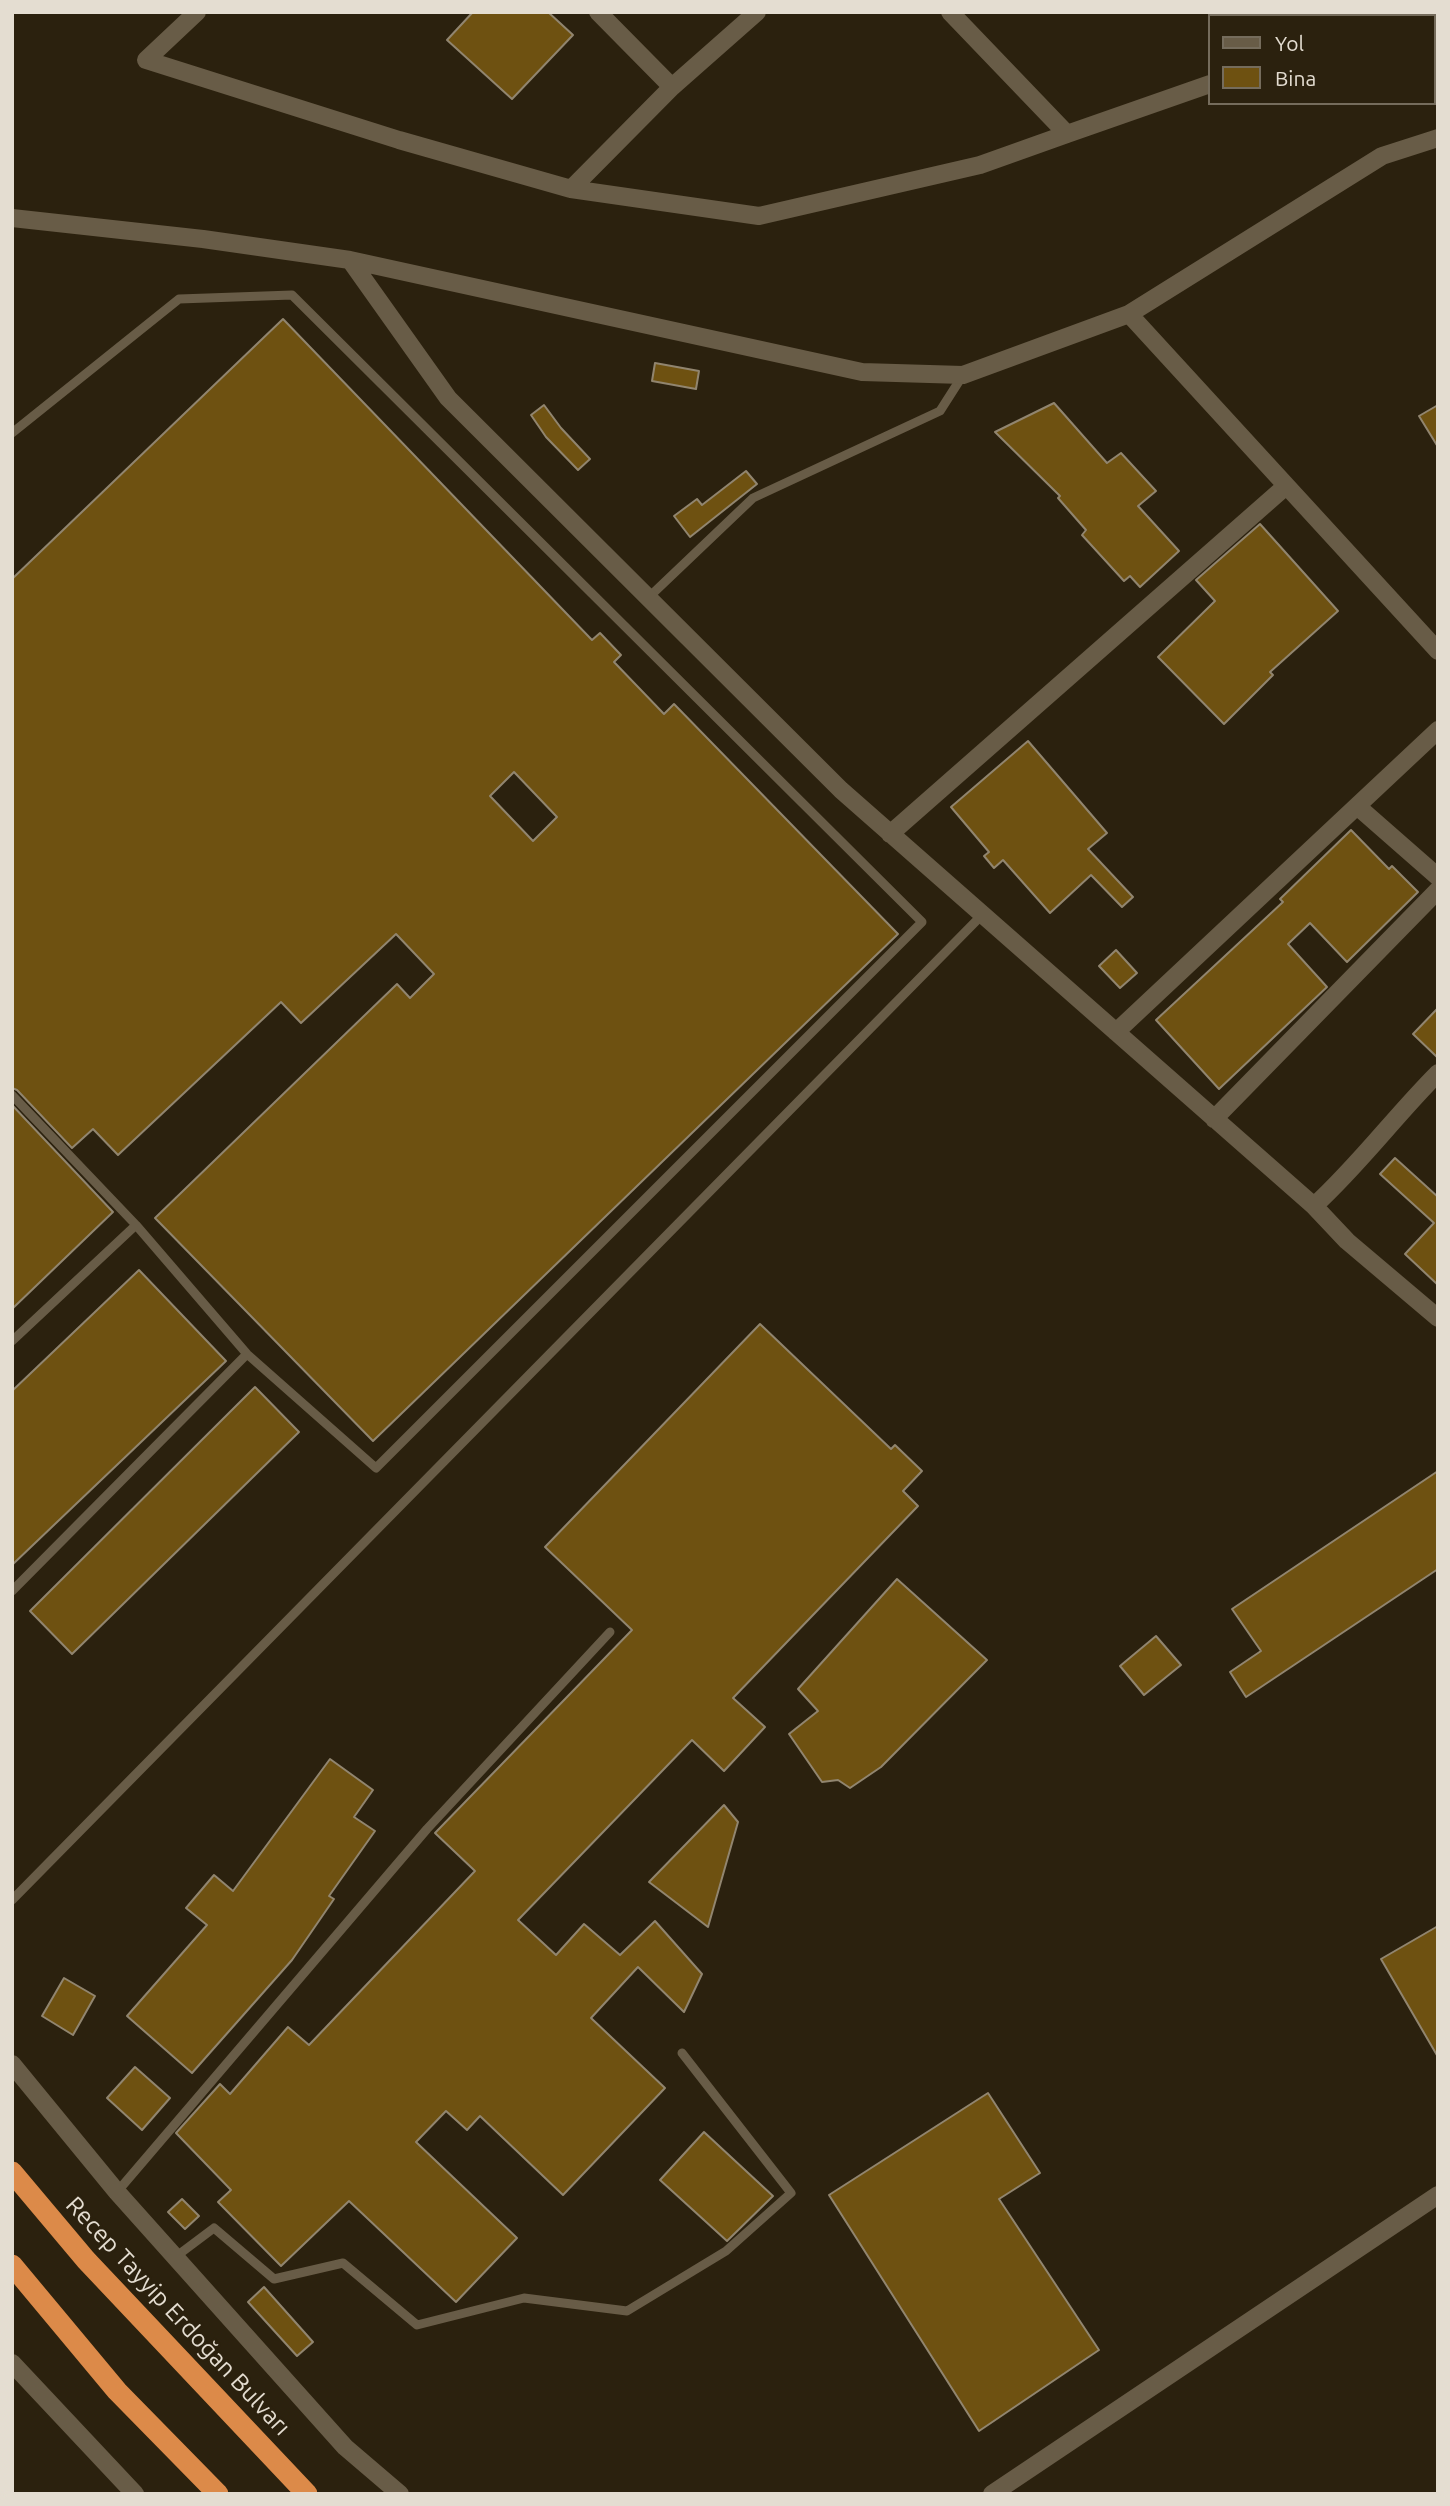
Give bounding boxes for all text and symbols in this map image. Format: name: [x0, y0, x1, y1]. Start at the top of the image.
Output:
legend: [1208, 14, 1436, 105]
text: Yol: [1275, 31, 1304, 55]
text: Bina: [1275, 66, 1316, 90]
street label: Recep Tayyip Erdoğan Bulvarı: [60, 2191, 296, 2441]

